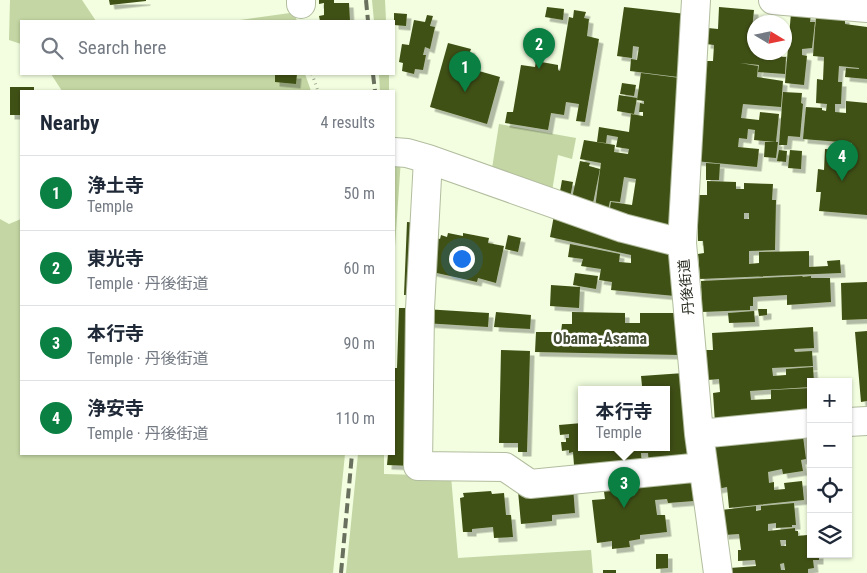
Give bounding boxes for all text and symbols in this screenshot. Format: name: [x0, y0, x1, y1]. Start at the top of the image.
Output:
north arrow: [747, 15, 792, 60]
search box: [20, 20, 395, 75]
pin: 2: [523, 28, 555, 69]
icon: search: [38, 34, 66, 62]
text: Search here: [78, 36, 166, 59]
pin: 1: [449, 51, 481, 92]
text: Nearby: [40, 111, 99, 135]
text: 4 results: [320, 113, 375, 132]
pin: 4: [826, 140, 858, 181]
text: 浄土寺: [87, 174, 144, 197]
text: 1: [52, 184, 60, 203]
text: 50 m: [343, 184, 375, 203]
text: Temple: [87, 197, 133, 216]
your location: [449, 246, 475, 272]
text: 東光寺: [87, 247, 144, 270]
street label: 丹後街道: [676, 258, 696, 316]
text: 2: [52, 259, 60, 278]
text: 60 m: [343, 259, 375, 278]
text: Temple · 丹後街道: [87, 274, 208, 293]
text: 本行寺: [87, 322, 144, 345]
district label: Obama-Asama: [553, 329, 647, 348]
text: 3: [52, 334, 60, 353]
text: 90 m: [343, 334, 375, 353]
text: Temple · 丹後街道: [87, 349, 208, 368]
map controls: [807, 378, 852, 558]
button: +: [807, 378, 852, 423]
popup: [578, 386, 670, 451]
text: 浄安寺: [87, 397, 144, 420]
text: 本行寺: [595, 400, 653, 423]
text: 4: [52, 409, 60, 428]
text: 110 m: [336, 409, 375, 428]
text: Temple: [595, 423, 642, 442]
button: −: [807, 423, 852, 468]
text: Temple · 丹後街道: [87, 424, 208, 443]
pin: 3: [608, 467, 640, 508]
button: locate: [807, 468, 852, 513]
button: layers: [807, 513, 852, 558]

